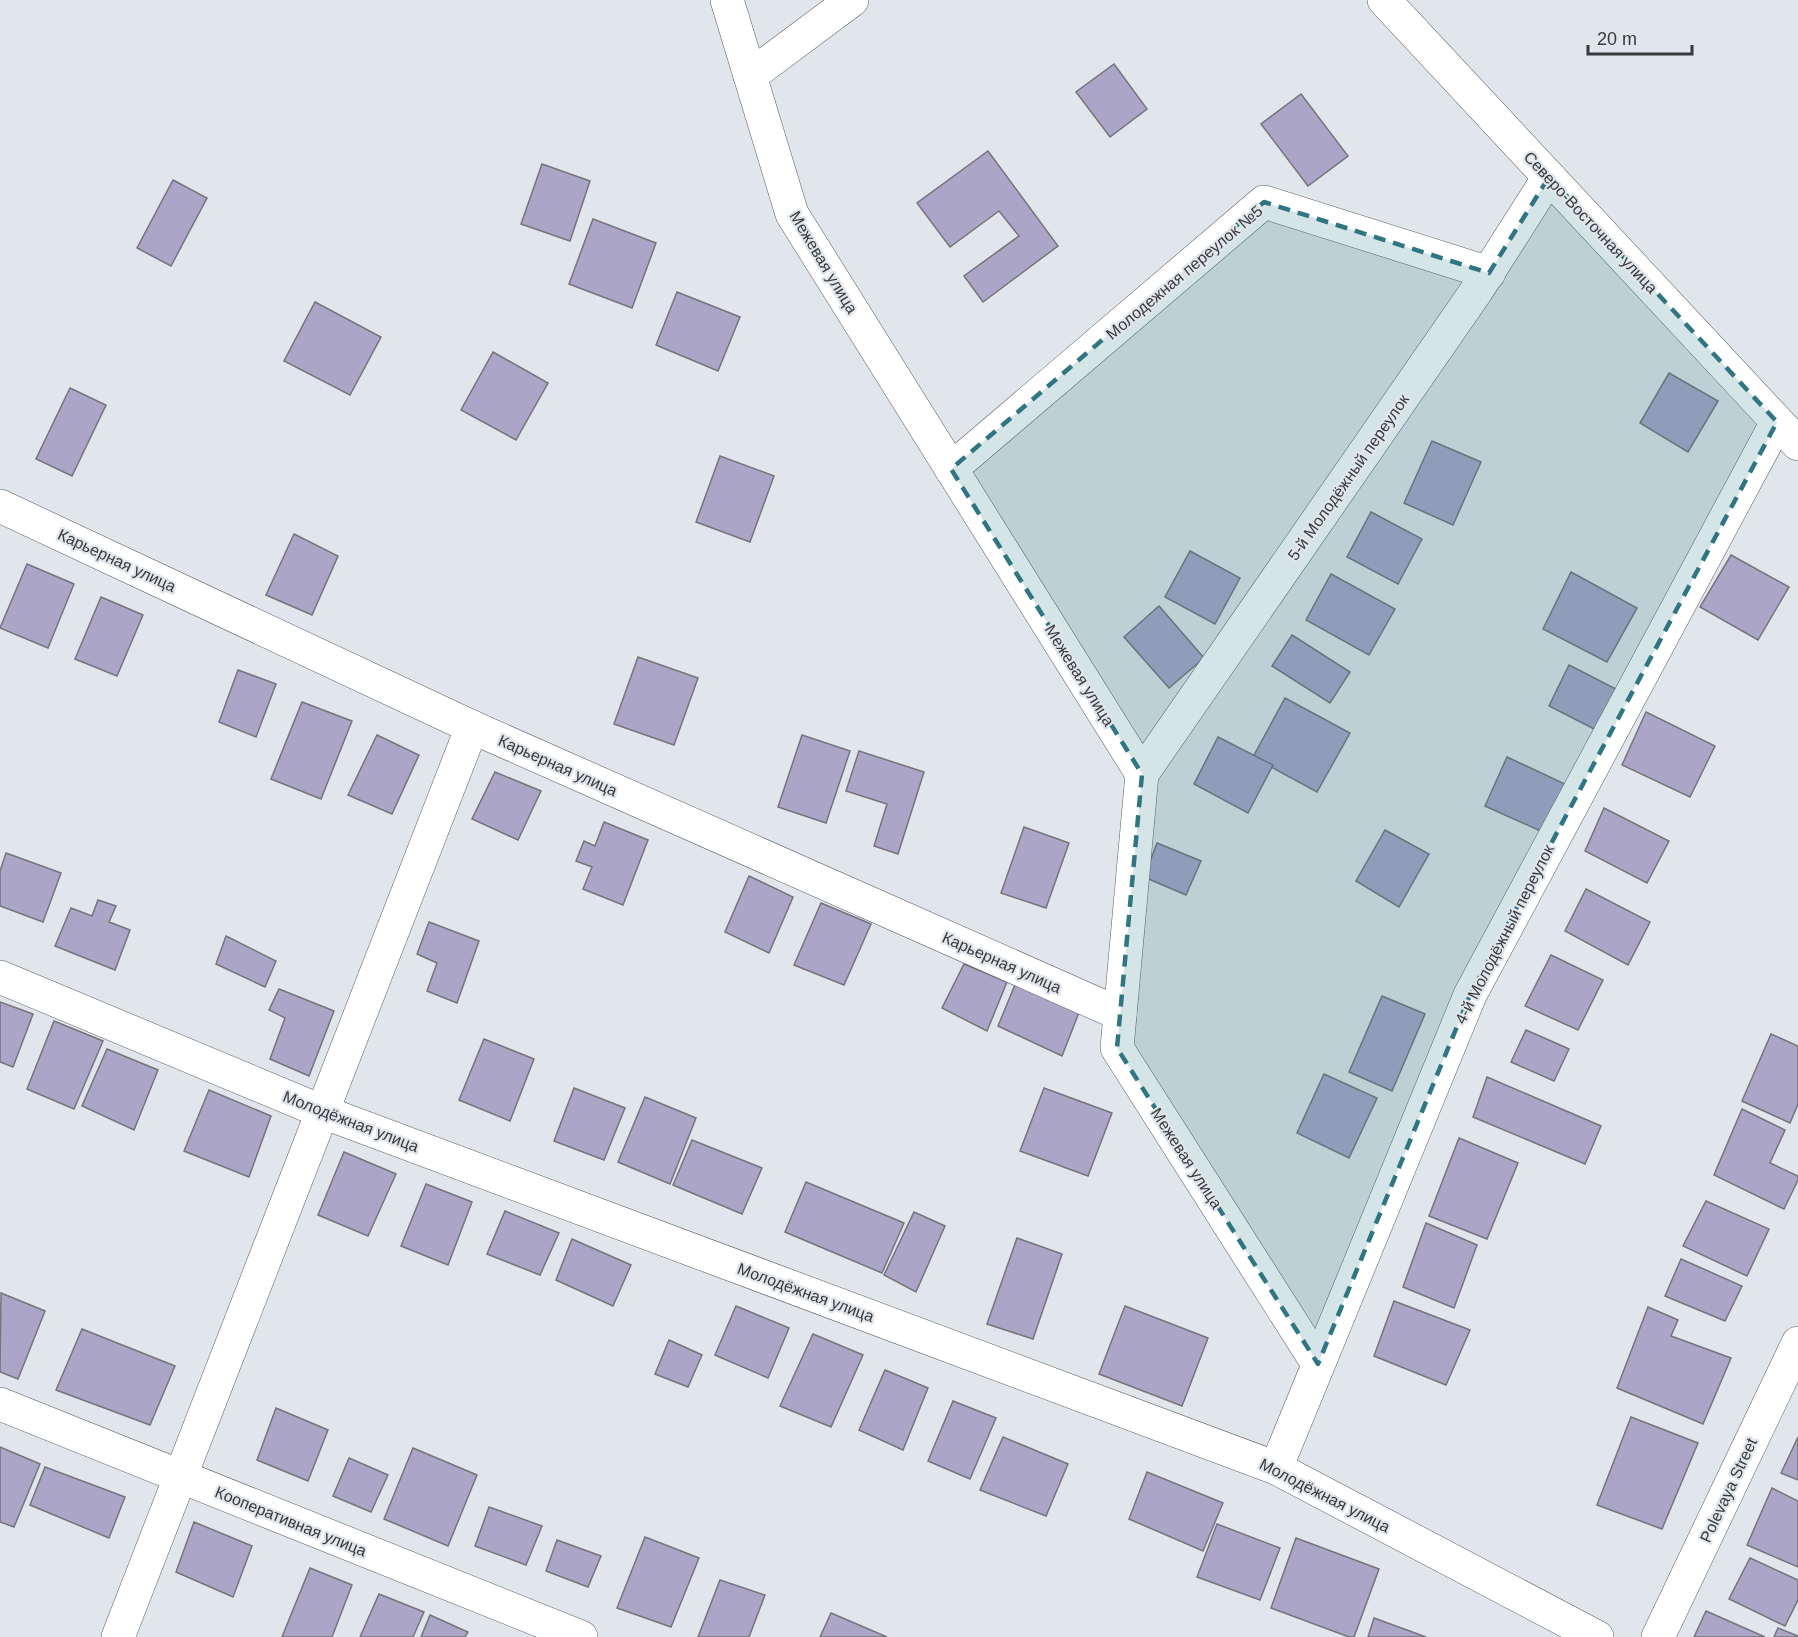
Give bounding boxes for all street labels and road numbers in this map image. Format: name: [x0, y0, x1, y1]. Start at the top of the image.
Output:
street label: Северо-Восточная улица: [1521, 148, 1661, 297]
street label: Молодежная переулок №5: [1103, 202, 1266, 343]
street label: Межевая улица: [786, 208, 861, 316]
street label: 5-й Молодёжный переулок: [1284, 390, 1413, 564]
street label: Карьерная улица: [55, 526, 179, 595]
street label: Межевая улица: [1042, 622, 1118, 729]
street label: Карьерная улица: [496, 732, 620, 799]
street label: 4-й Молодёжный переулок: [1452, 841, 1558, 1027]
street label: Карьерная улица: [940, 929, 1064, 996]
street label: Молодёжная улица: [281, 1088, 421, 1155]
street label: Межевая улица: [1148, 1105, 1225, 1212]
street label: Молодёжная улица: [735, 1260, 876, 1325]
street label: Polevaya Street: [1697, 1435, 1760, 1545]
street label: Молодёжная улица: [1257, 1455, 1393, 1536]
street label: Кооперативная улица: [213, 1483, 369, 1560]

